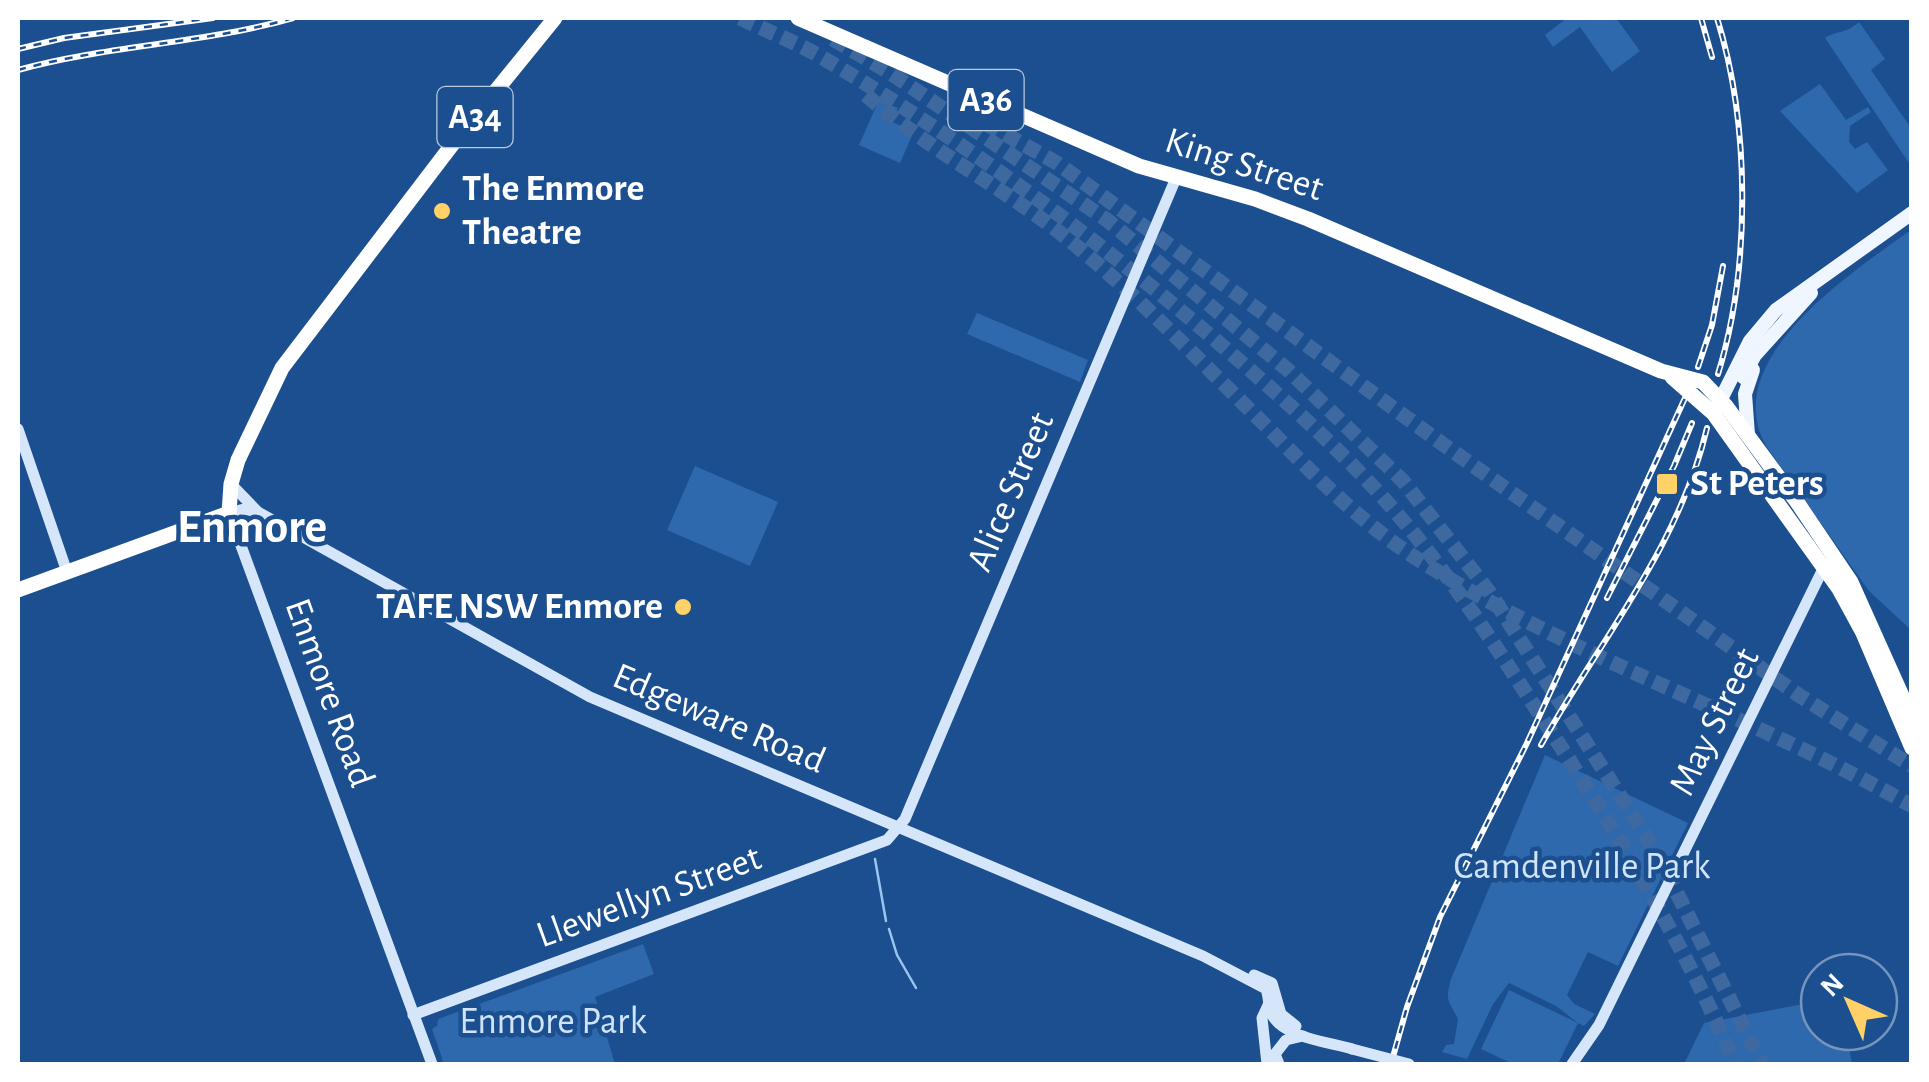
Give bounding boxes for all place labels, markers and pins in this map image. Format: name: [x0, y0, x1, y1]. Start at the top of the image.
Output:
place label: The Enmore Theatre: [462, 170, 644, 252]
marker: The Enmore Theatre: [431, 200, 453, 222]
place label: St Peters: [1690, 465, 1824, 503]
marker: St Peters: [1654, 471, 1680, 497]
place label: TAFE NSW Enmore: [376, 588, 663, 626]
marker: TAFE NSW Enmore: [672, 596, 694, 618]

